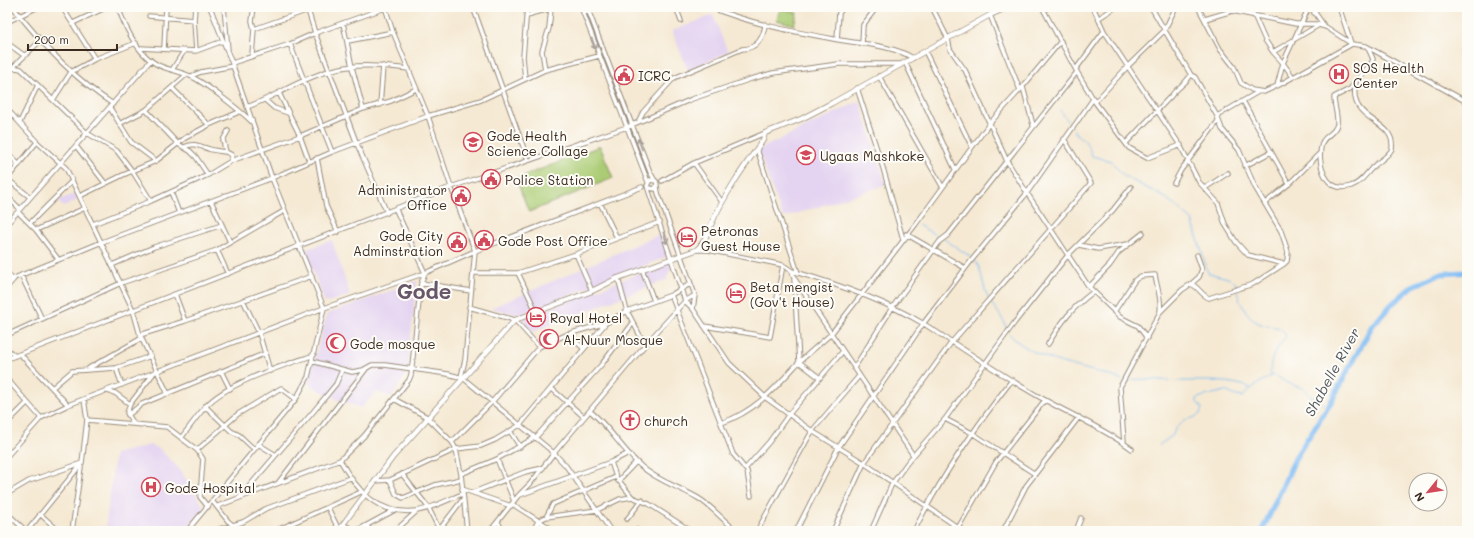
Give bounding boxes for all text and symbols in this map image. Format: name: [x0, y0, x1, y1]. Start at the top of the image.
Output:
scale bar: [28, 26, 117, 52]
text: 200 m: [34, 31, 69, 47]
one-way arrow: [591, 37, 599, 49]
place label: SOS Health Center: [1353, 59, 1424, 91]
hospital icon: SOS Health Center: [1328, 63, 1350, 85]
public building icon: ICRC: [613, 64, 635, 86]
place label: ICRC: [638, 67, 671, 84]
place label: Gode Health Science Collage: [487, 127, 588, 159]
school or university icon: Gode Health Science Collage: [462, 131, 484, 153]
one-way arrow: [635, 139, 643, 151]
school or university icon: Ugaas Mashkoke: [795, 144, 817, 166]
place label: Ugaas Mashkoke: [820, 147, 925, 164]
public building icon: Police Station: [480, 168, 502, 190]
place label: Police Station: [505, 171, 594, 188]
place label: Administrator Office: [358, 181, 447, 213]
public building icon: Administrator Office: [450, 185, 472, 207]
place label: Petronas Guest House: [701, 222, 780, 254]
hotel icon: Petronas Guest House: [676, 226, 698, 248]
place label: Gode City Adminstration: [353, 227, 443, 259]
public building icon: Gode Post Office: [473, 229, 495, 251]
public building icon: Gode City Adminstration: [446, 231, 468, 253]
place label: Gode Post Office: [498, 232, 608, 249]
one-way arrow: [662, 232, 669, 245]
district label: Gode: [397, 277, 451, 304]
place label: Beta mengist (Gov't House): [750, 278, 834, 310]
hotel icon: Beta mengist (Gov't House): [725, 282, 747, 304]
hotel icon: Royal Hotel: [525, 306, 547, 328]
place label: Royal Hotel: [550, 309, 622, 326]
water label: Shabelle River: [1300, 324, 1364, 420]
mosque icon: Al-Nuur Mosque: [538, 328, 560, 350]
place label: Al-Nuur Mosque: [563, 331, 663, 348]
mosque icon: Gode mosque: [325, 332, 347, 354]
place label: Gode mosque: [350, 335, 436, 352]
church icon: church: [619, 409, 641, 431]
place label: church: [644, 412, 688, 429]
north arrow: [1408, 472, 1448, 512]
hospital icon: Gode Hospital: [140, 476, 162, 498]
place label: Gode Hospital: [165, 479, 255, 496]
text: N: [1410, 490, 1427, 505]

